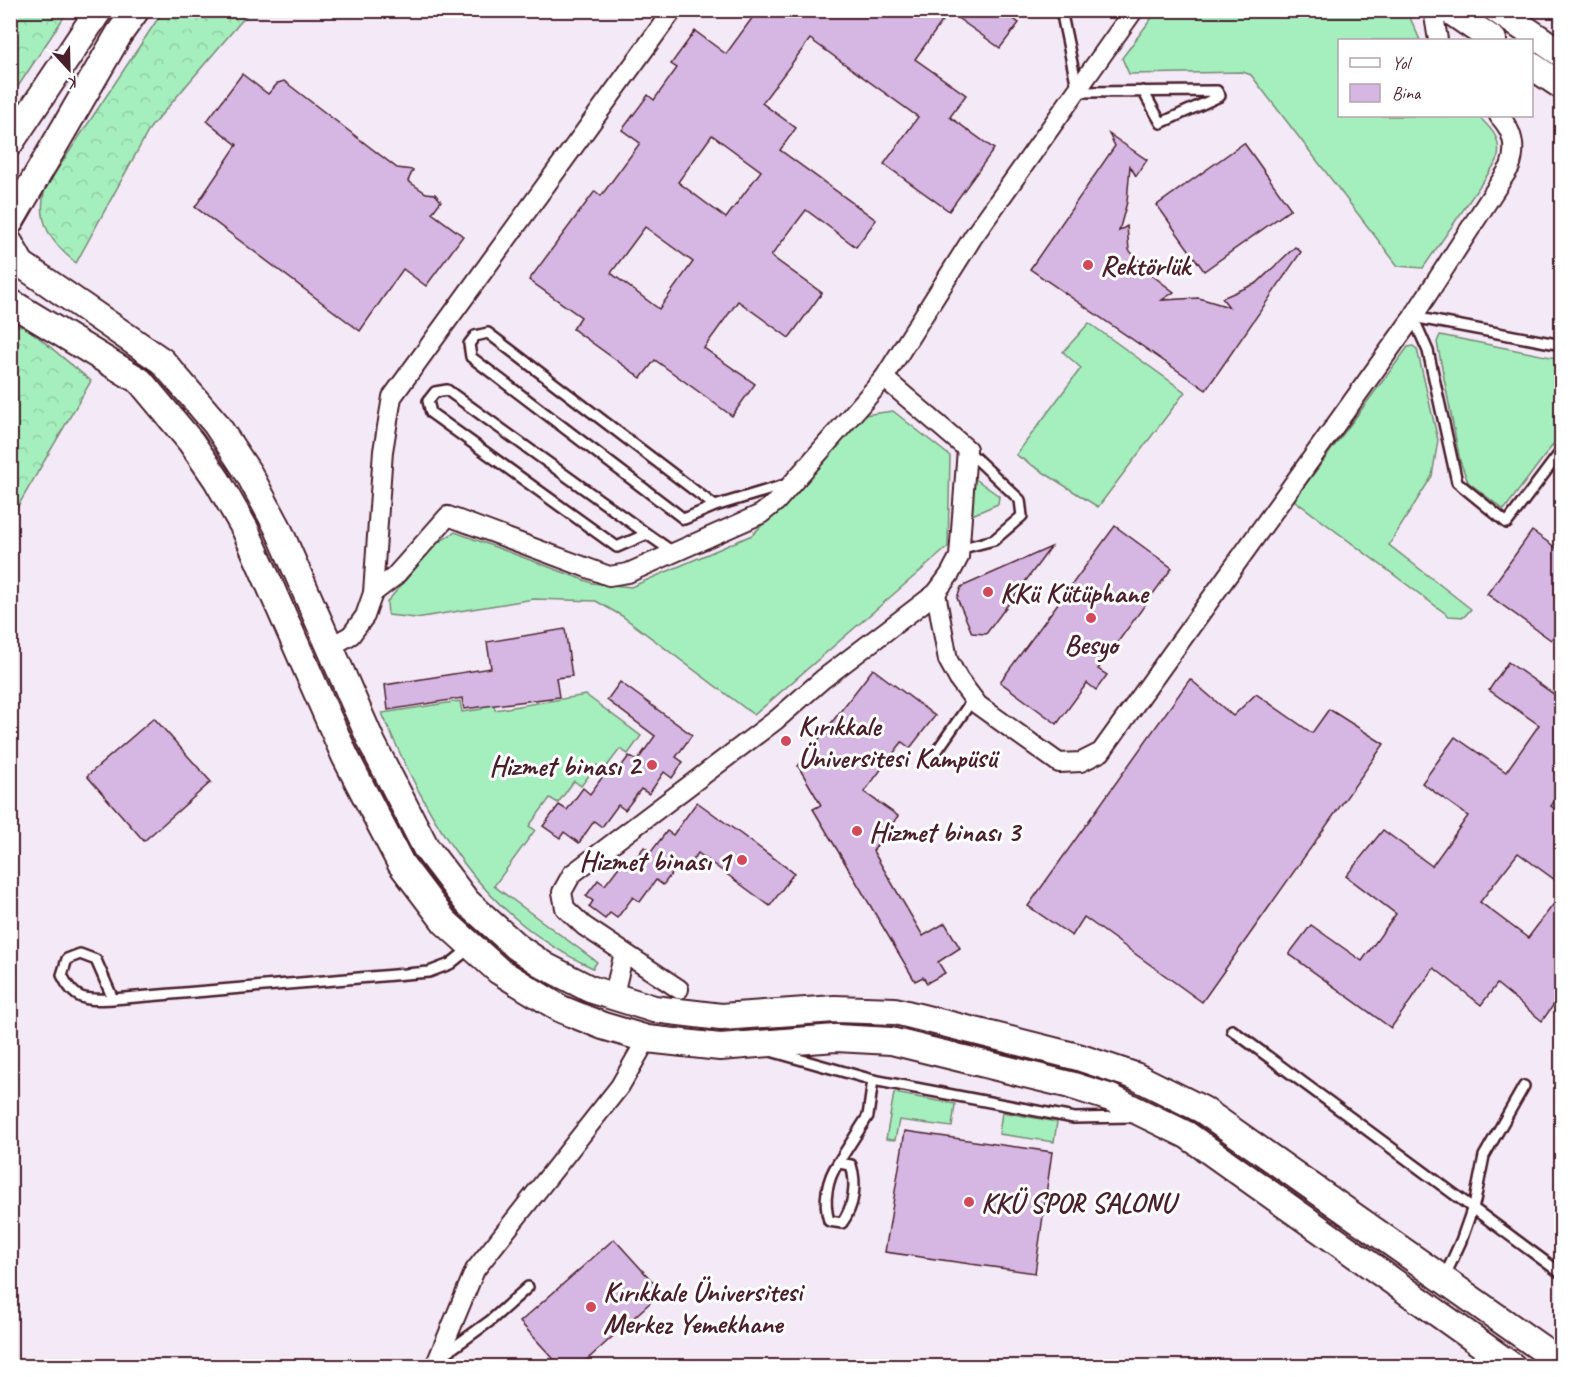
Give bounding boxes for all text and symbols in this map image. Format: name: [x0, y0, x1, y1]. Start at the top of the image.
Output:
north arrow: [39, 39, 99, 99]
legend: [1338, 39, 1533, 117]
text: Yol: [1392, 52, 1412, 74]
text: K: [63, 71, 82, 94]
text: Bina: [1392, 82, 1422, 104]
place label: Rektörlük: [1100, 248, 1192, 283]
marker: Rektörlük: [1081, 258, 1095, 272]
place label: KKü Kütüphane: [1000, 575, 1151, 610]
marker: KKü Kütüphane: [981, 585, 995, 599]
marker: Besyo: [1084, 611, 1098, 625]
place label: Besyo: [1064, 627, 1121, 663]
place label: Kırıkkale Üniversitesi Kampüsü: [798, 708, 1000, 775]
marker: Kırıkkale Üniversitesi Kampüsü: [779, 734, 793, 748]
place label: Hizmet binası 2: [489, 748, 642, 783]
marker: Hizmet binası 2: [645, 758, 659, 772]
place label: Hizmet binası 3: [869, 814, 1022, 849]
marker: Hizmet binası 3: [850, 824, 864, 838]
place label: Hizmet binası 1: [579, 843, 733, 878]
marker: Hizmet binası 1: [735, 853, 749, 867]
place label: KKÜ SPOR SALONU: [981, 1185, 1180, 1220]
marker: KKÜ SPOR SALONU: [962, 1195, 976, 1209]
place label: Kırıkkale Üniversitesi Merkez Yemekhane: [603, 1274, 806, 1341]
marker: Kırıkkale Üniversitesi Merkez Yemekhane: [584, 1300, 598, 1314]

